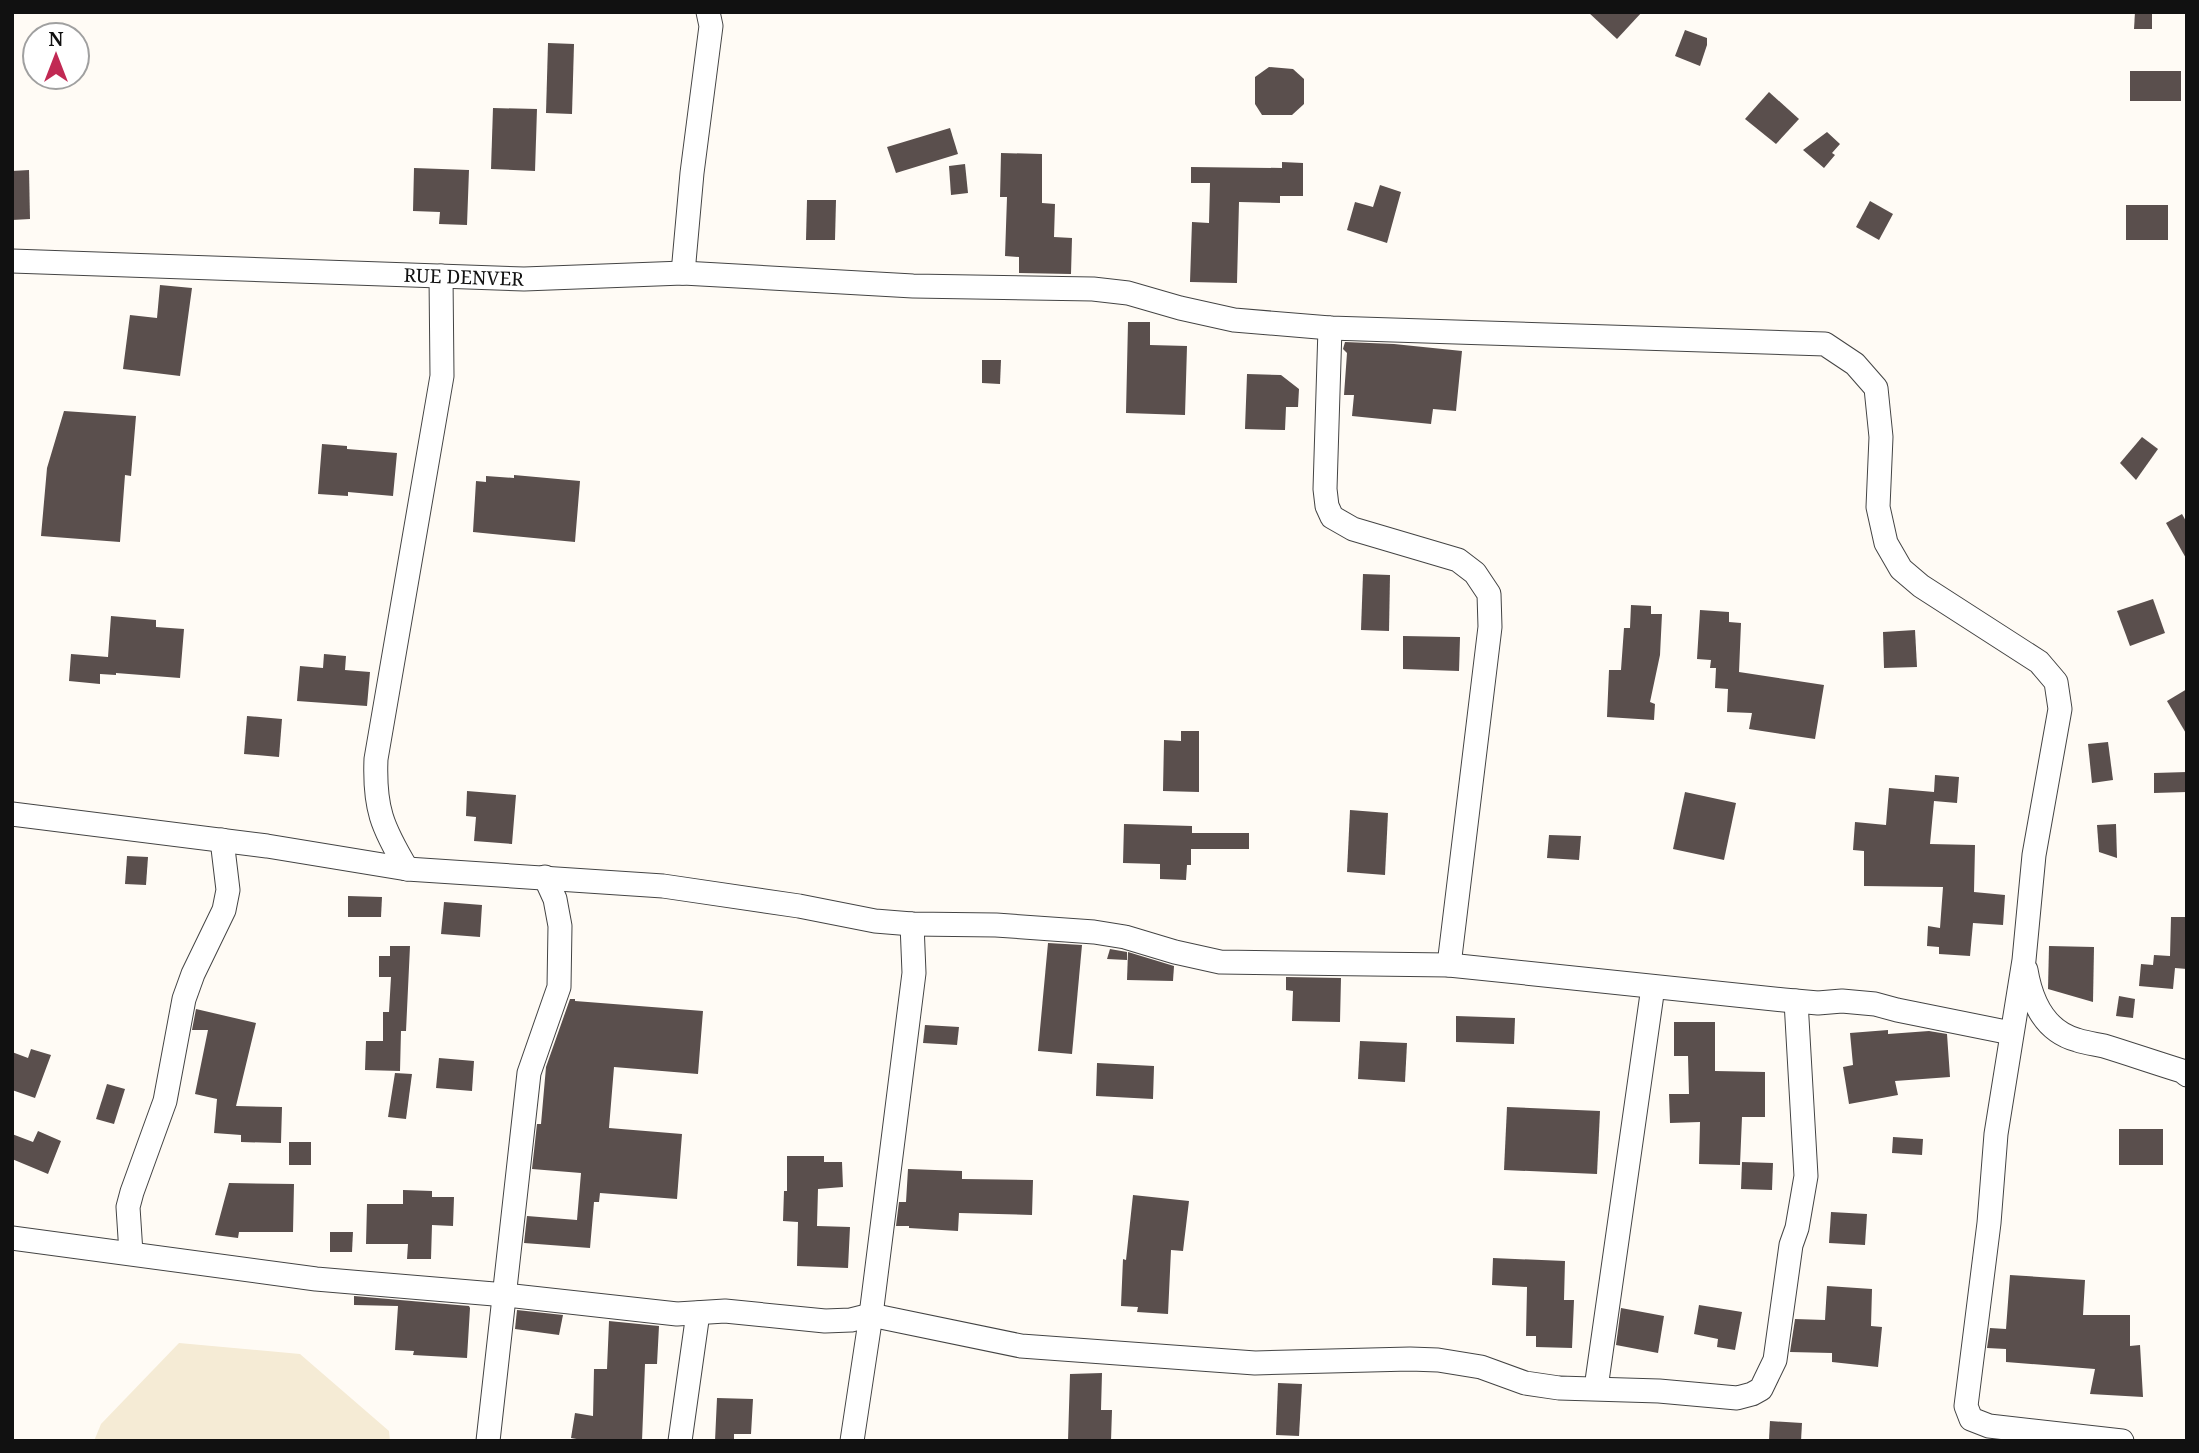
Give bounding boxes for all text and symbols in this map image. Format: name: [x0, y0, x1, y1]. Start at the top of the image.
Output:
north arrow: [21, 21, 91, 91]
text: N: [49, 26, 64, 52]
street label: RUE DENVER: [403, 262, 525, 292]

